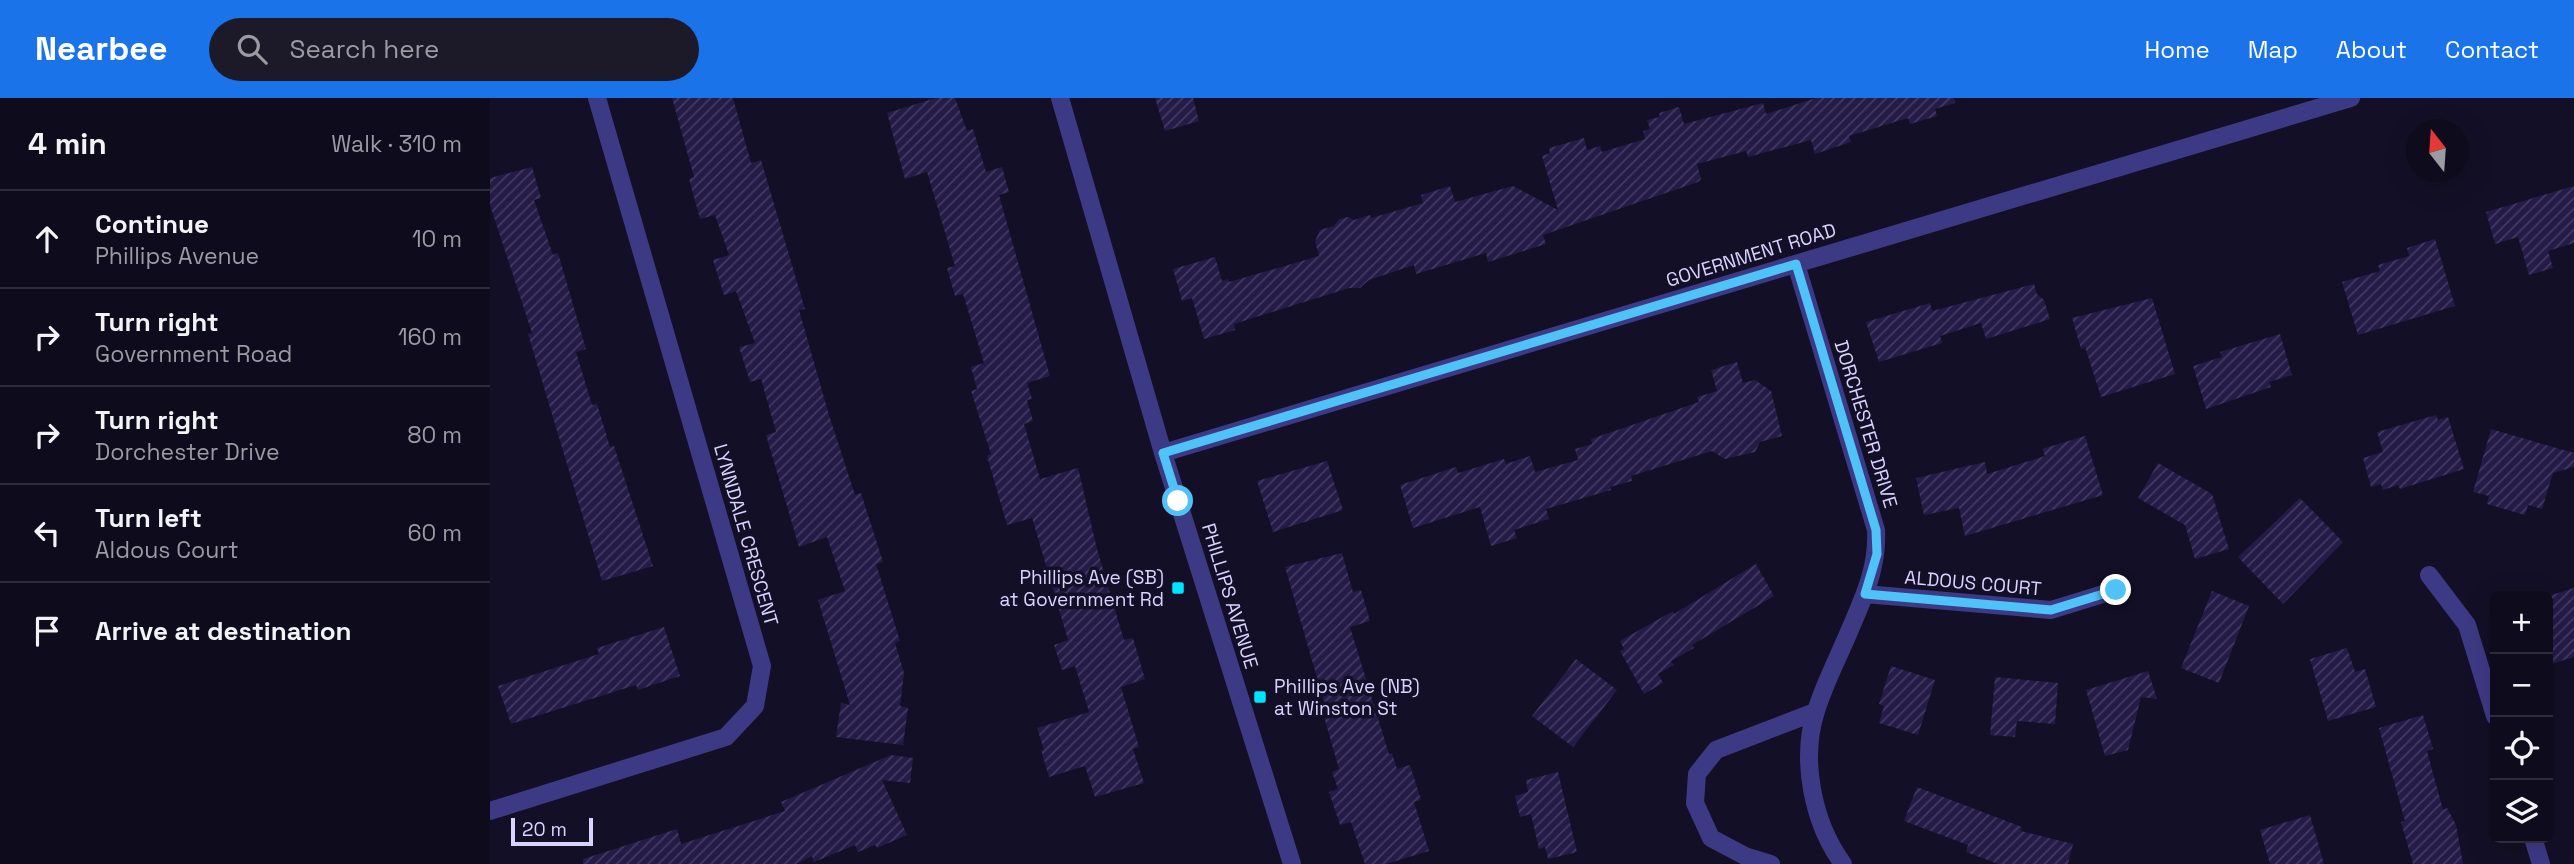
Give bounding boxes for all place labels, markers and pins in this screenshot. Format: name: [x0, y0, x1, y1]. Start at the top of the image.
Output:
place label: Phillips Ave (SB) at Government Rd: [999, 565, 1164, 612]
marker: Phillips Ave (SB) at Government Rd: [1170, 580, 1186, 596]
place label: Phillips Ave (NB) at Winston St: [1274, 674, 1420, 721]
marker: Phillips Ave (NB) at Winston St: [1252, 689, 1268, 705]

